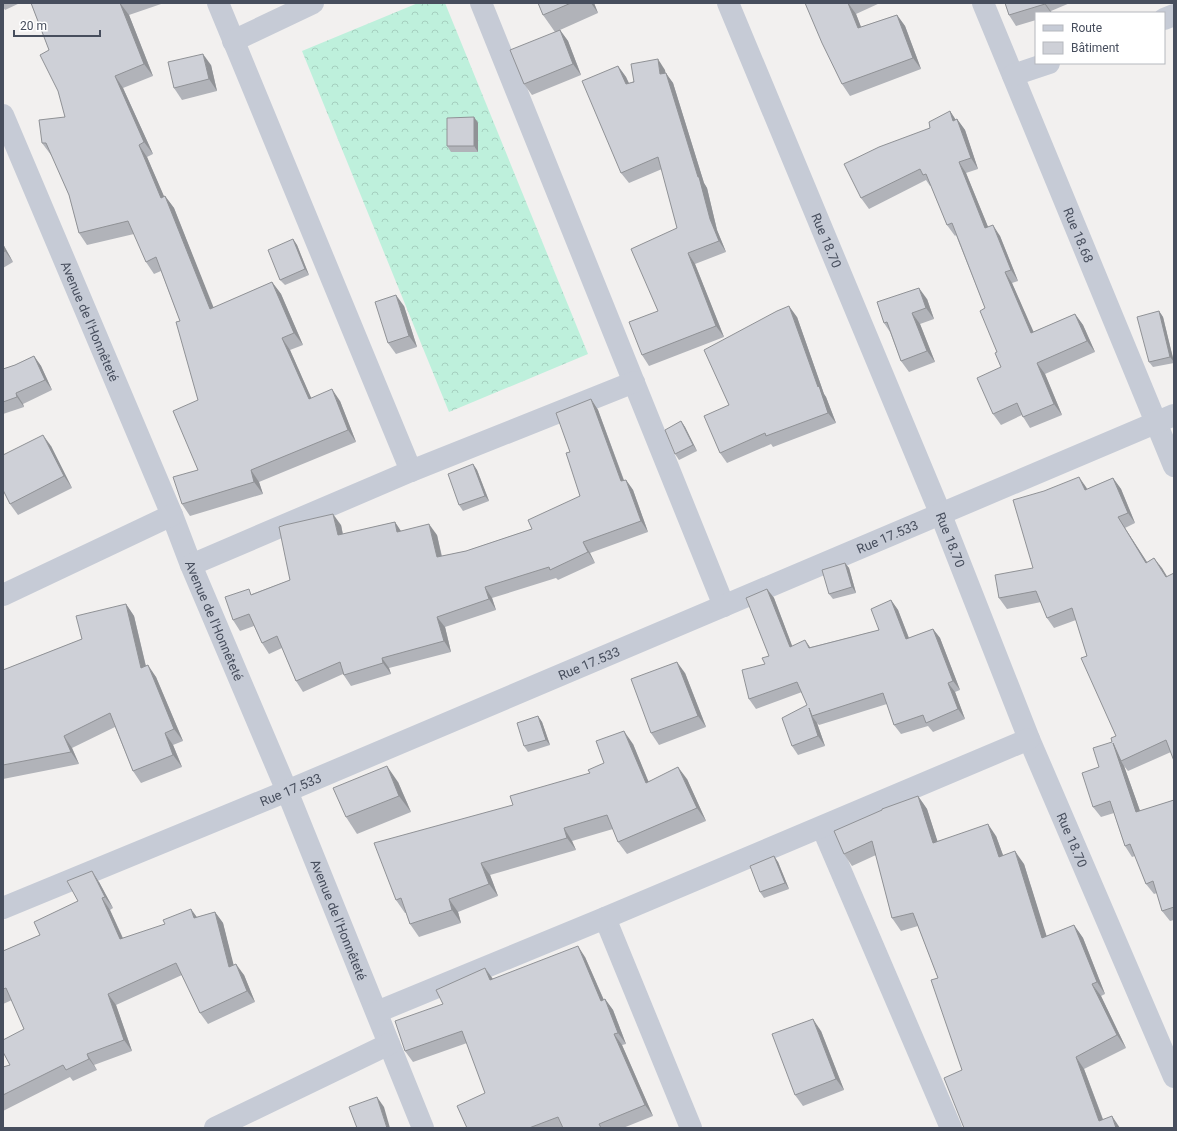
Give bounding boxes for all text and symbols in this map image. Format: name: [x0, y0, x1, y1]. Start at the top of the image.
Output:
scale bar: [14, 12, 100, 38]
legend: [1035, 12, 1165, 64]
text: 20 m: [20, 19, 47, 33]
text: Route: [1071, 21, 1102, 35]
text: Bâtiment: [1071, 41, 1119, 55]
street label: Rue 18.68: [1061, 205, 1097, 265]
street label: Rue 18.70: [809, 211, 845, 270]
street label: Avenue de l'Honnêteté: [58, 259, 122, 384]
street label: Rue 18.70: [933, 510, 968, 569]
street label: Rue 17.533: [854, 517, 920, 556]
street label: Avenue de l'Honnêteté: [182, 558, 247, 683]
street label: Rue 17.533: [556, 643, 622, 683]
street label: Rue 17.533: [257, 770, 324, 809]
street label: Rue 18.70: [1054, 810, 1091, 870]
street label: Avenue de l'Honnêteté: [308, 857, 370, 982]

